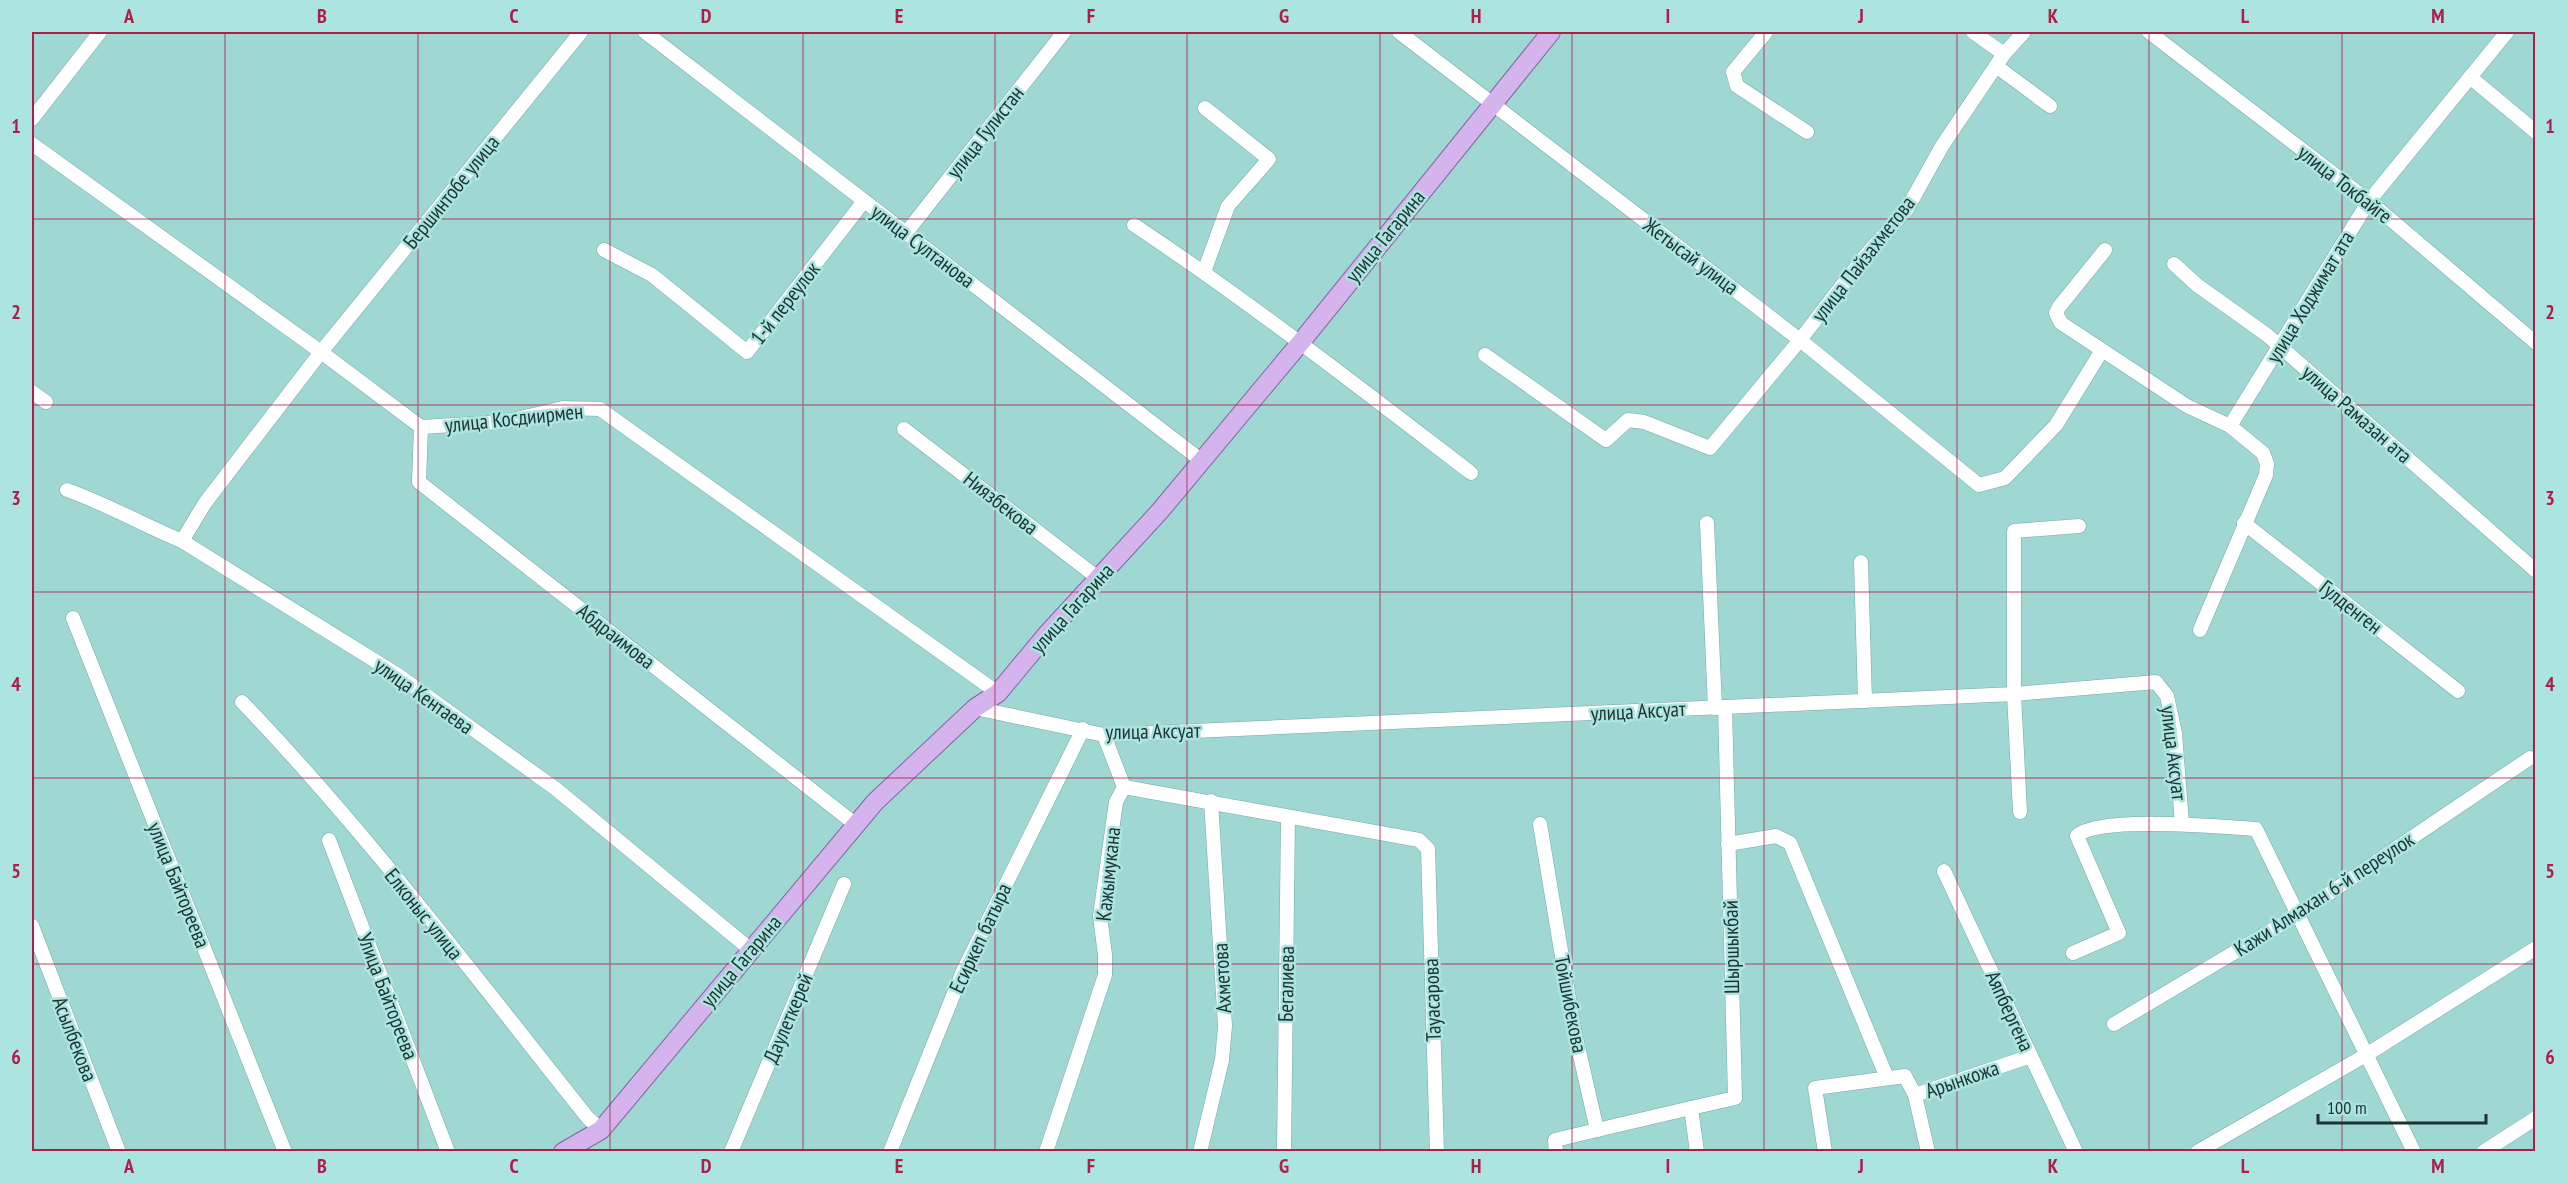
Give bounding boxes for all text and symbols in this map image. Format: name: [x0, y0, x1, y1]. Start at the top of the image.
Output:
text: A: [123, 3, 135, 29]
text: B: [317, 3, 327, 29]
text: C: [509, 3, 519, 29]
text: D: [701, 3, 712, 29]
text: E: [895, 3, 903, 29]
text: F: [1087, 3, 1095, 29]
text: G: [1279, 3, 1289, 29]
text: H: [1471, 3, 1481, 29]
text: I: [1666, 3, 1670, 29]
text: J: [1857, 3, 1864, 29]
text: K: [2048, 3, 2059, 29]
text: L: [2241, 3, 2250, 29]
text: M: [2431, 3, 2445, 29]
street label: улица Гулистан: [940, 80, 1030, 184]
text: 1: [11, 113, 21, 139]
text: 1: [2545, 113, 2555, 139]
street label: Бершинтобе улица: [397, 130, 505, 254]
street label: улица Токбайге: [2292, 139, 2398, 229]
street label: улица Гагарина: [1339, 184, 1431, 288]
street label: улица Пайзахметова: [1805, 191, 1921, 327]
street label: улица Султанова: [866, 198, 980, 294]
street label: Жетысай улица: [1637, 211, 1744, 301]
street label: улица Ходжимат ата: [2260, 226, 2360, 368]
street label: 1-й переулок: [744, 256, 826, 350]
text: 2: [11, 299, 21, 325]
text: 2: [2545, 299, 2555, 325]
street label: улица Рамазан ата: [2296, 359, 2418, 469]
street label: улица Косдиирмен: [444, 397, 584, 439]
street label: Ниязбекова: [958, 465, 1044, 541]
text: 3: [11, 485, 21, 511]
text: 3: [2545, 485, 2555, 511]
street label: улица Гагарина: [1024, 557, 1120, 659]
street label: Гулденген: [2314, 574, 2388, 640]
street label: Абдраимова: [571, 597, 661, 675]
street label: улица Кентаева: [369, 652, 479, 740]
text: 4: [11, 671, 21, 697]
text: 4: [2545, 671, 2555, 697]
street label: улица Аксуат: [1590, 695, 1686, 727]
street label: улица Аксуат: [2155, 704, 2193, 802]
street label: улица Аксуат: [1105, 717, 1201, 745]
street label: улица Байтореева: [142, 818, 216, 952]
street label: Кажымукана: [1090, 826, 1126, 922]
street label: Кажи Алмахан 6-й переулок: [2229, 826, 2419, 962]
text: 5: [11, 858, 21, 884]
text: 5: [2545, 858, 2555, 884]
street label: Елконыс улица: [379, 863, 469, 965]
street label: Есиркеп батыра: [943, 879, 1017, 997]
street label: Шыршыкбай: [1717, 900, 1745, 994]
street label: улица Гагарина: [695, 909, 787, 1013]
street label: Улица Байтореева: [351, 929, 425, 1063]
street label: Ахметова: [1207, 942, 1237, 1014]
street label: Бегалиева: [1272, 946, 1300, 1022]
street label: Тойшибекова: [1548, 953, 1594, 1055]
street label: Тауасарова: [1417, 958, 1447, 1042]
street label: Аяпбергена: [1980, 966, 2040, 1056]
street label: Даулеткерей: [757, 969, 819, 1067]
street label: Асылбекова: [47, 993, 103, 1085]
text: 6: [11, 1044, 21, 1070]
text: 6: [2545, 1044, 2555, 1070]
street label: Арынкожа: [1922, 1054, 2002, 1104]
scale bar: [2318, 1087, 2486, 1125]
text: 100 m: [2327, 1096, 2367, 1119]
text: A: [123, 1153, 135, 1179]
text: B: [317, 1153, 327, 1179]
text: C: [509, 1153, 519, 1179]
text: D: [701, 1153, 712, 1179]
text: E: [895, 1153, 903, 1179]
text: F: [1087, 1153, 1095, 1179]
text: G: [1279, 1153, 1289, 1179]
text: H: [1471, 1153, 1481, 1179]
text: I: [1666, 1153, 1670, 1179]
text: J: [1857, 1153, 1864, 1179]
text: K: [2048, 1153, 2059, 1179]
text: L: [2241, 1153, 2250, 1179]
text: M: [2431, 1153, 2445, 1179]

